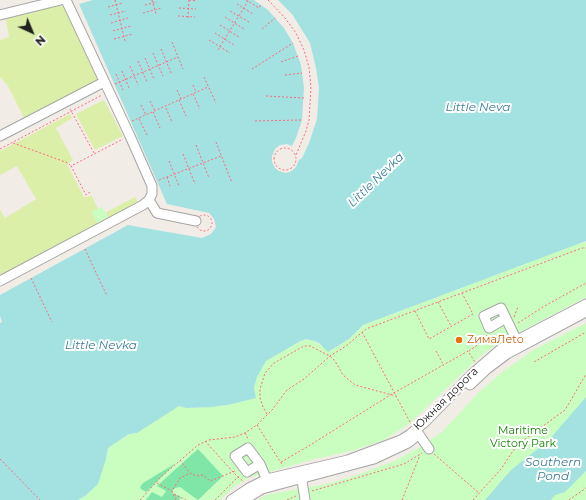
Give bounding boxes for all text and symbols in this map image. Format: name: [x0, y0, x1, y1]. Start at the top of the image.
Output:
north arrow: [12, 12, 52, 52]
text: N: [32, 33, 48, 49]
water label: Little Neva: [446, 100, 510, 114]
water label: Little Nevka: [345, 150, 407, 210]
place label: ZимаЛеtо: [467, 333, 524, 347]
marker: ZимаЛеtо: [454, 335, 464, 345]
water label: Little Nevka: [65, 338, 137, 352]
street label: Южная дорога: [411, 365, 481, 433]
park label: Maritime Victory Park: [490, 424, 556, 450]
water label: Southern Pond: [525, 455, 581, 483]

